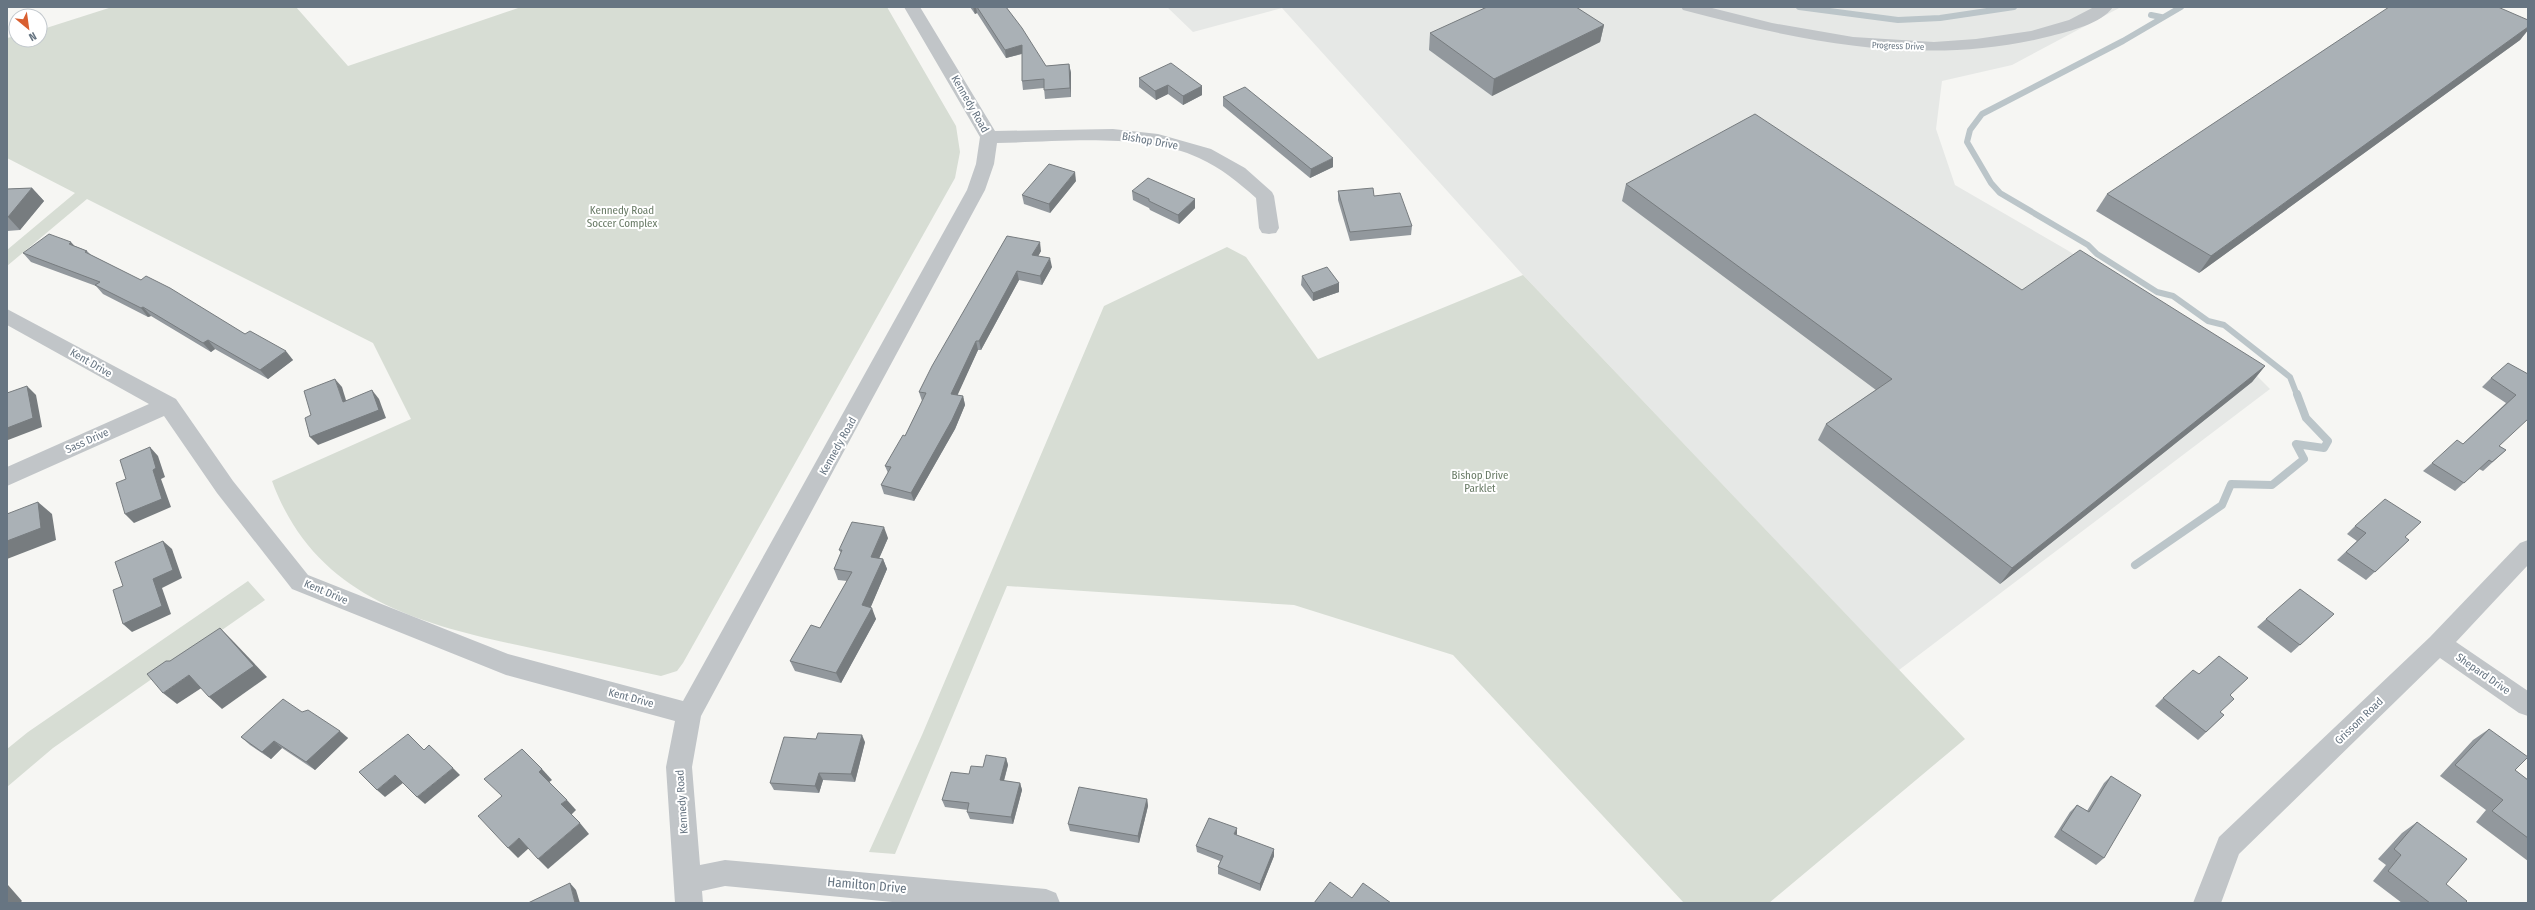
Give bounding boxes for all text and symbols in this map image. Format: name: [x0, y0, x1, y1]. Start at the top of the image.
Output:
north arrow: [8, 8, 48, 48]
text: N: [27, 29, 39, 44]
street label: Progress Drive: [1872, 40, 1925, 52]
street label: Kennedy Road: [948, 73, 992, 135]
street label: Bishop Drive: [1121, 130, 1179, 152]
park label: Kennedy Road Soccer Complex: [587, 204, 657, 230]
street label: Kent Drive: [68, 346, 114, 380]
street label: Kennedy Road: [817, 415, 859, 477]
street label: Sass Drive: [63, 426, 111, 456]
park label: Bishop Drive Parklet: [1452, 469, 1508, 495]
street label: Kent Drive: [302, 577, 350, 607]
street label: Shepard Drive: [2453, 651, 2513, 697]
street label: Kent Drive: [607, 686, 655, 710]
street label: Grissom Road: [2332, 695, 2386, 747]
street label: Kennedy Road: [673, 769, 691, 835]
street label: Hamilton Drive: [827, 874, 907, 896]

